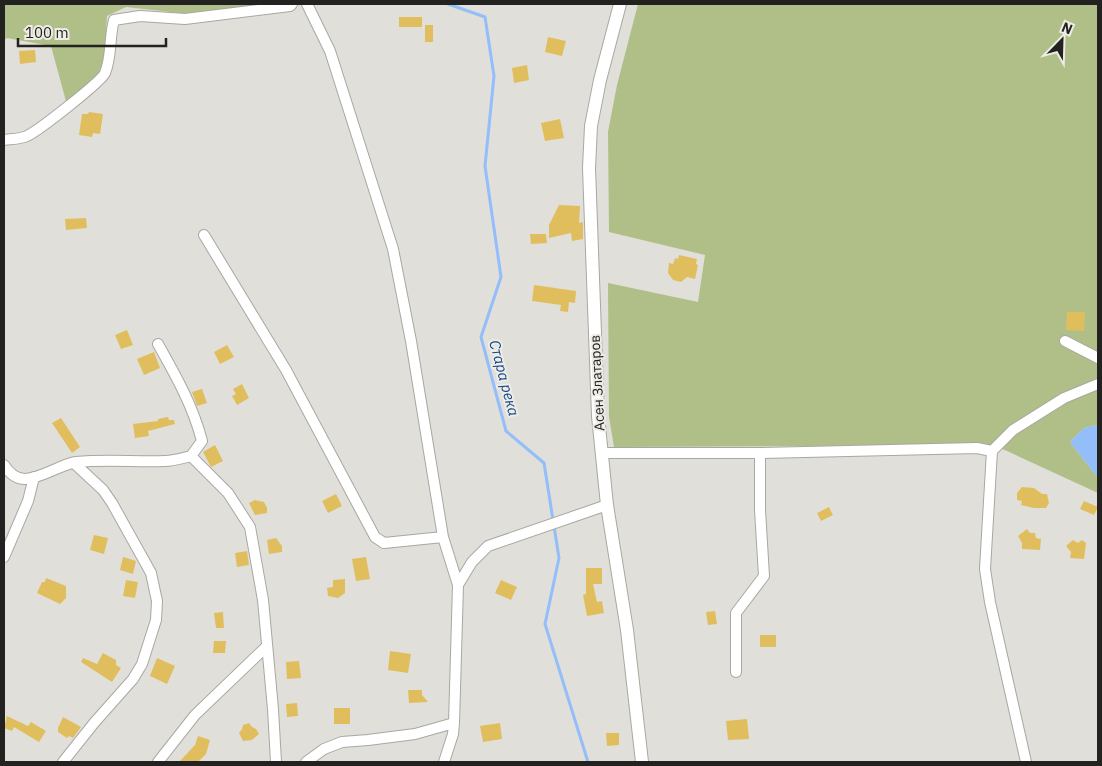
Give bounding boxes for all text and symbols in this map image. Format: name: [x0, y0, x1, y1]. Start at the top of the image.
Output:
scale bar: [18, 15, 165, 47]
north arrow: [1037, 15, 1087, 65]
text: N: [1059, 18, 1075, 38]
text: 100 m: [25, 23, 69, 42]
street label: Асен Златаров: [585, 334, 609, 432]
water label: Стара река: [485, 338, 524, 418]

